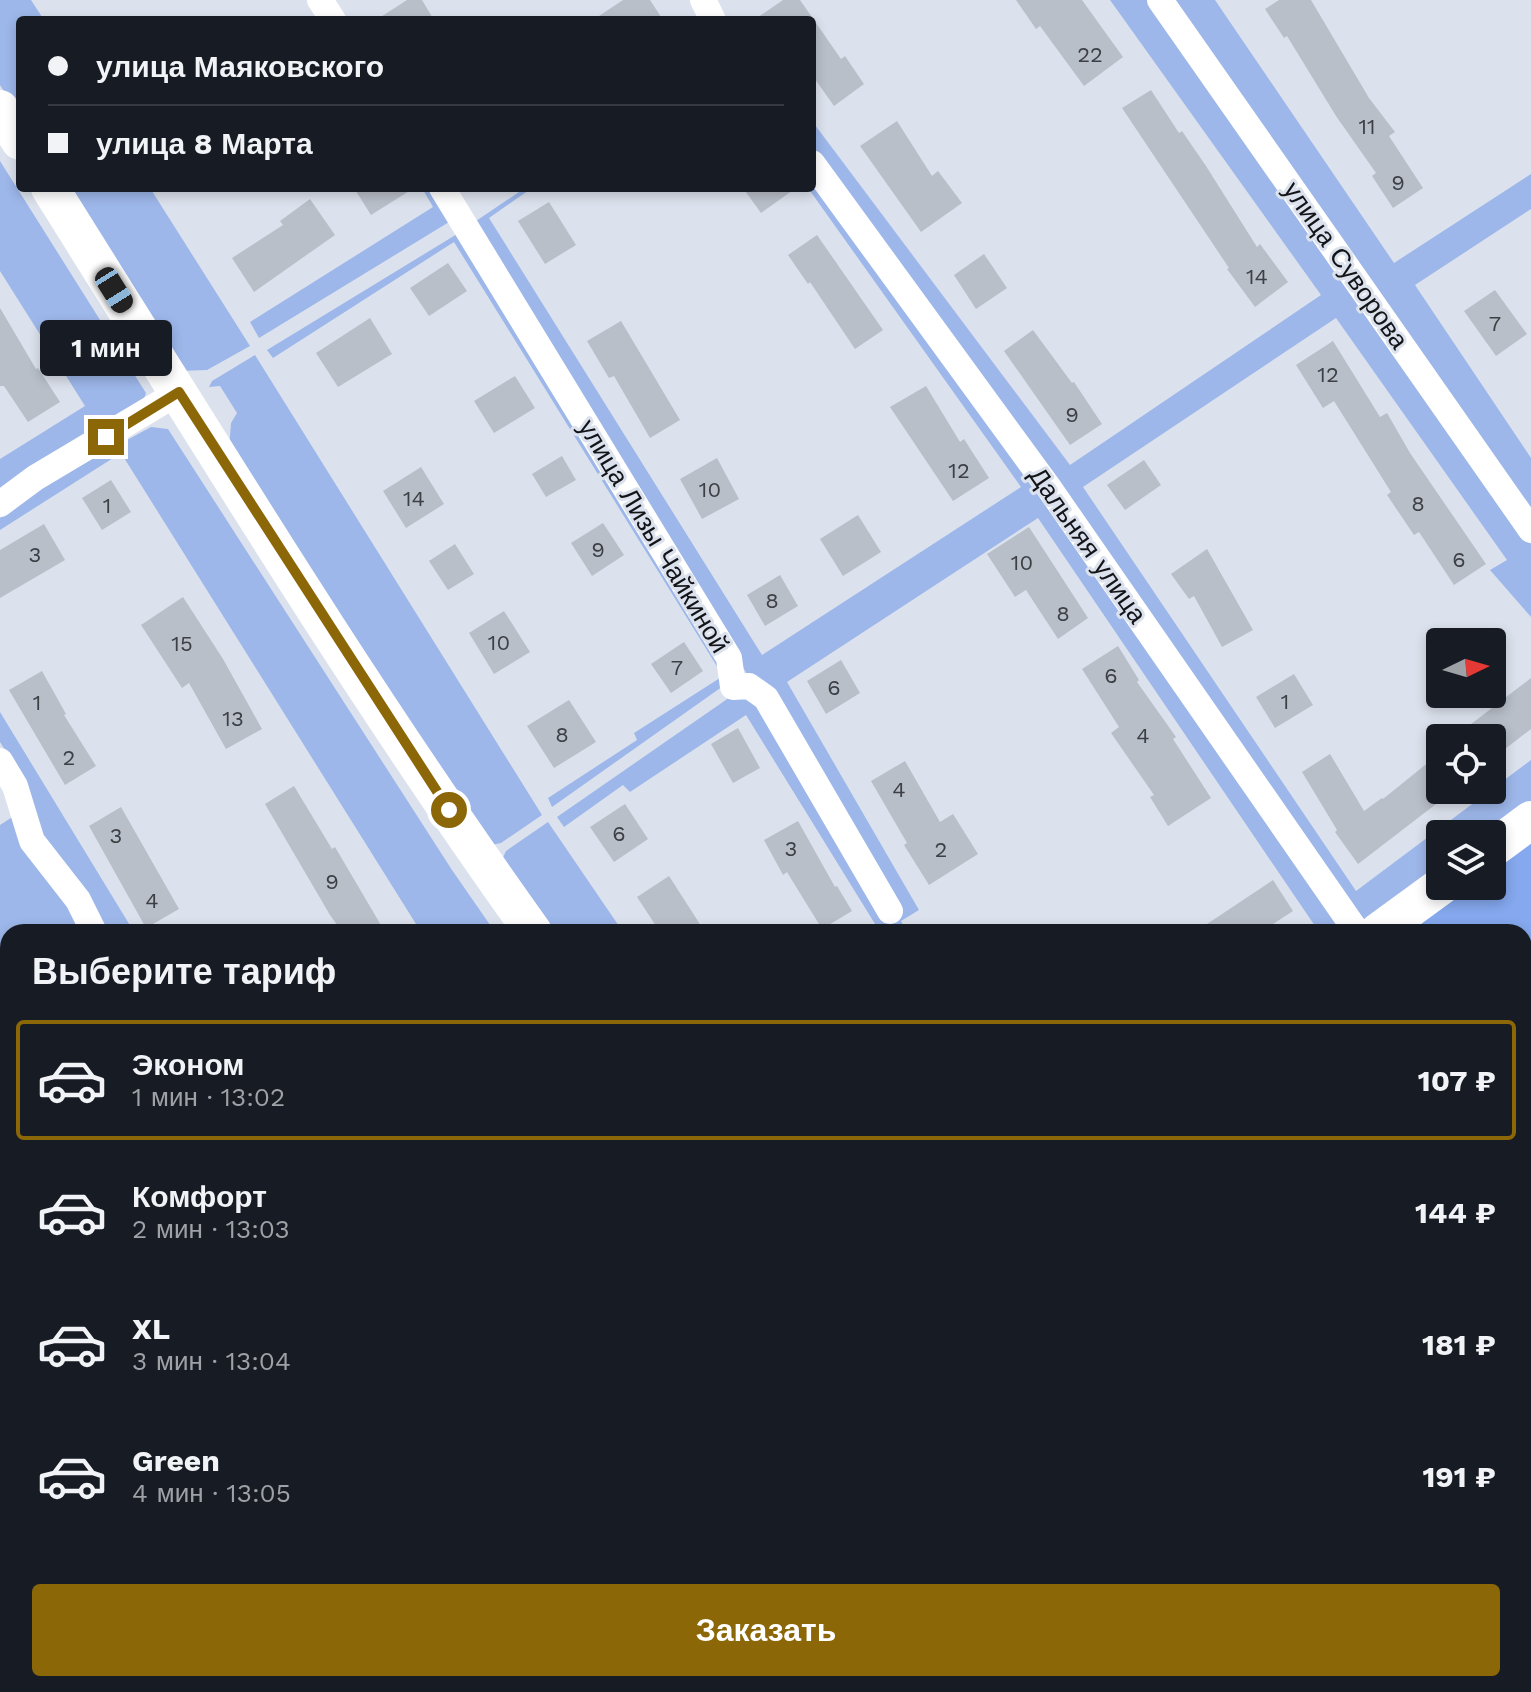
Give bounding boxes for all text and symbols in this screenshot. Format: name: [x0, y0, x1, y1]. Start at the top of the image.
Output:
house number: 22: [1077, 42, 1103, 67]
text: улица Маяковского: [96, 49, 384, 84]
house number: 11: [1358, 114, 1376, 139]
text: улица 8 Марта: [96, 126, 313, 161]
house number: 9: [1391, 170, 1405, 195]
street label: улица Суворова: [1277, 176, 1415, 355]
car: [91, 263, 137, 317]
house number: 14: [1246, 264, 1268, 289]
house number: 7: [1489, 311, 1501, 336]
callout: 1 мин: [40, 321, 172, 377]
text: 1 мин: [71, 333, 141, 363]
house number: 12: [1317, 362, 1339, 387]
house number: 9: [1065, 402, 1079, 427]
street label: улица Лизы Чайкиной: [572, 414, 736, 658]
route end: [88, 419, 124, 455]
house number: 12: [948, 458, 970, 483]
street label: Дальняя улица: [1023, 461, 1153, 629]
house number: 10: [699, 477, 721, 502]
house number: 14: [403, 486, 425, 511]
house number: 8: [1411, 491, 1425, 516]
house number: 1: [103, 493, 111, 518]
house number: 9: [591, 537, 605, 562]
house number: 3: [29, 542, 41, 567]
house number: 6: [1452, 547, 1466, 572]
house number: 10: [1011, 550, 1033, 575]
house number: 8: [765, 588, 779, 613]
house number: 8: [1056, 601, 1070, 626]
north arrow: [1426, 628, 1506, 708]
map controls: [1426, 628, 1506, 900]
house number: 10: [488, 630, 510, 655]
house number: 15: [171, 631, 193, 656]
house number: 7: [671, 655, 683, 680]
house number: 6: [1104, 663, 1118, 688]
house number: 6: [827, 675, 841, 700]
house number: 1: [1281, 689, 1289, 714]
house number: 1: [33, 690, 41, 715]
house number: 13: [222, 706, 244, 731]
house number: 8: [555, 722, 569, 747]
house number: 4: [1136, 723, 1150, 748]
button: locate: [1426, 724, 1506, 804]
house number: 2: [63, 745, 75, 770]
house number: 4: [892, 777, 906, 802]
route start: [431, 792, 467, 828]
button: layers: [1426, 820, 1506, 900]
house number: 6: [612, 821, 626, 846]
house number: 3: [110, 823, 122, 848]
house number: 3: [785, 836, 797, 861]
house number: 2: [935, 837, 947, 862]
house number: 9: [325, 869, 339, 894]
house number: 4: [145, 888, 159, 913]
text: Выберите тариф: [32, 951, 336, 993]
icon: car: [36, 1044, 108, 1116]
text: Эконом: [132, 1047, 245, 1082]
text: 107 ₽: [1418, 1063, 1496, 1098]
text: 1 мин · 13:02: [132, 1082, 285, 1112]
icon: car: [36, 1176, 108, 1248]
text: Комфорт: [132, 1179, 267, 1214]
text: 144 ₽: [1415, 1195, 1496, 1230]
text: 2 мин · 13:03: [132, 1214, 290, 1244]
icon: car: [36, 1308, 108, 1380]
text: XL: [132, 1311, 170, 1346]
text: 181 ₽: [1422, 1327, 1496, 1362]
text: 3 мин · 13:04: [132, 1346, 291, 1376]
icon: car: [36, 1440, 108, 1512]
text: Green: [132, 1443, 220, 1478]
text: 191 ₽: [1422, 1459, 1496, 1494]
text: 4 мин · 13:05: [132, 1478, 291, 1508]
button: Заказать: [32, 1584, 1500, 1676]

